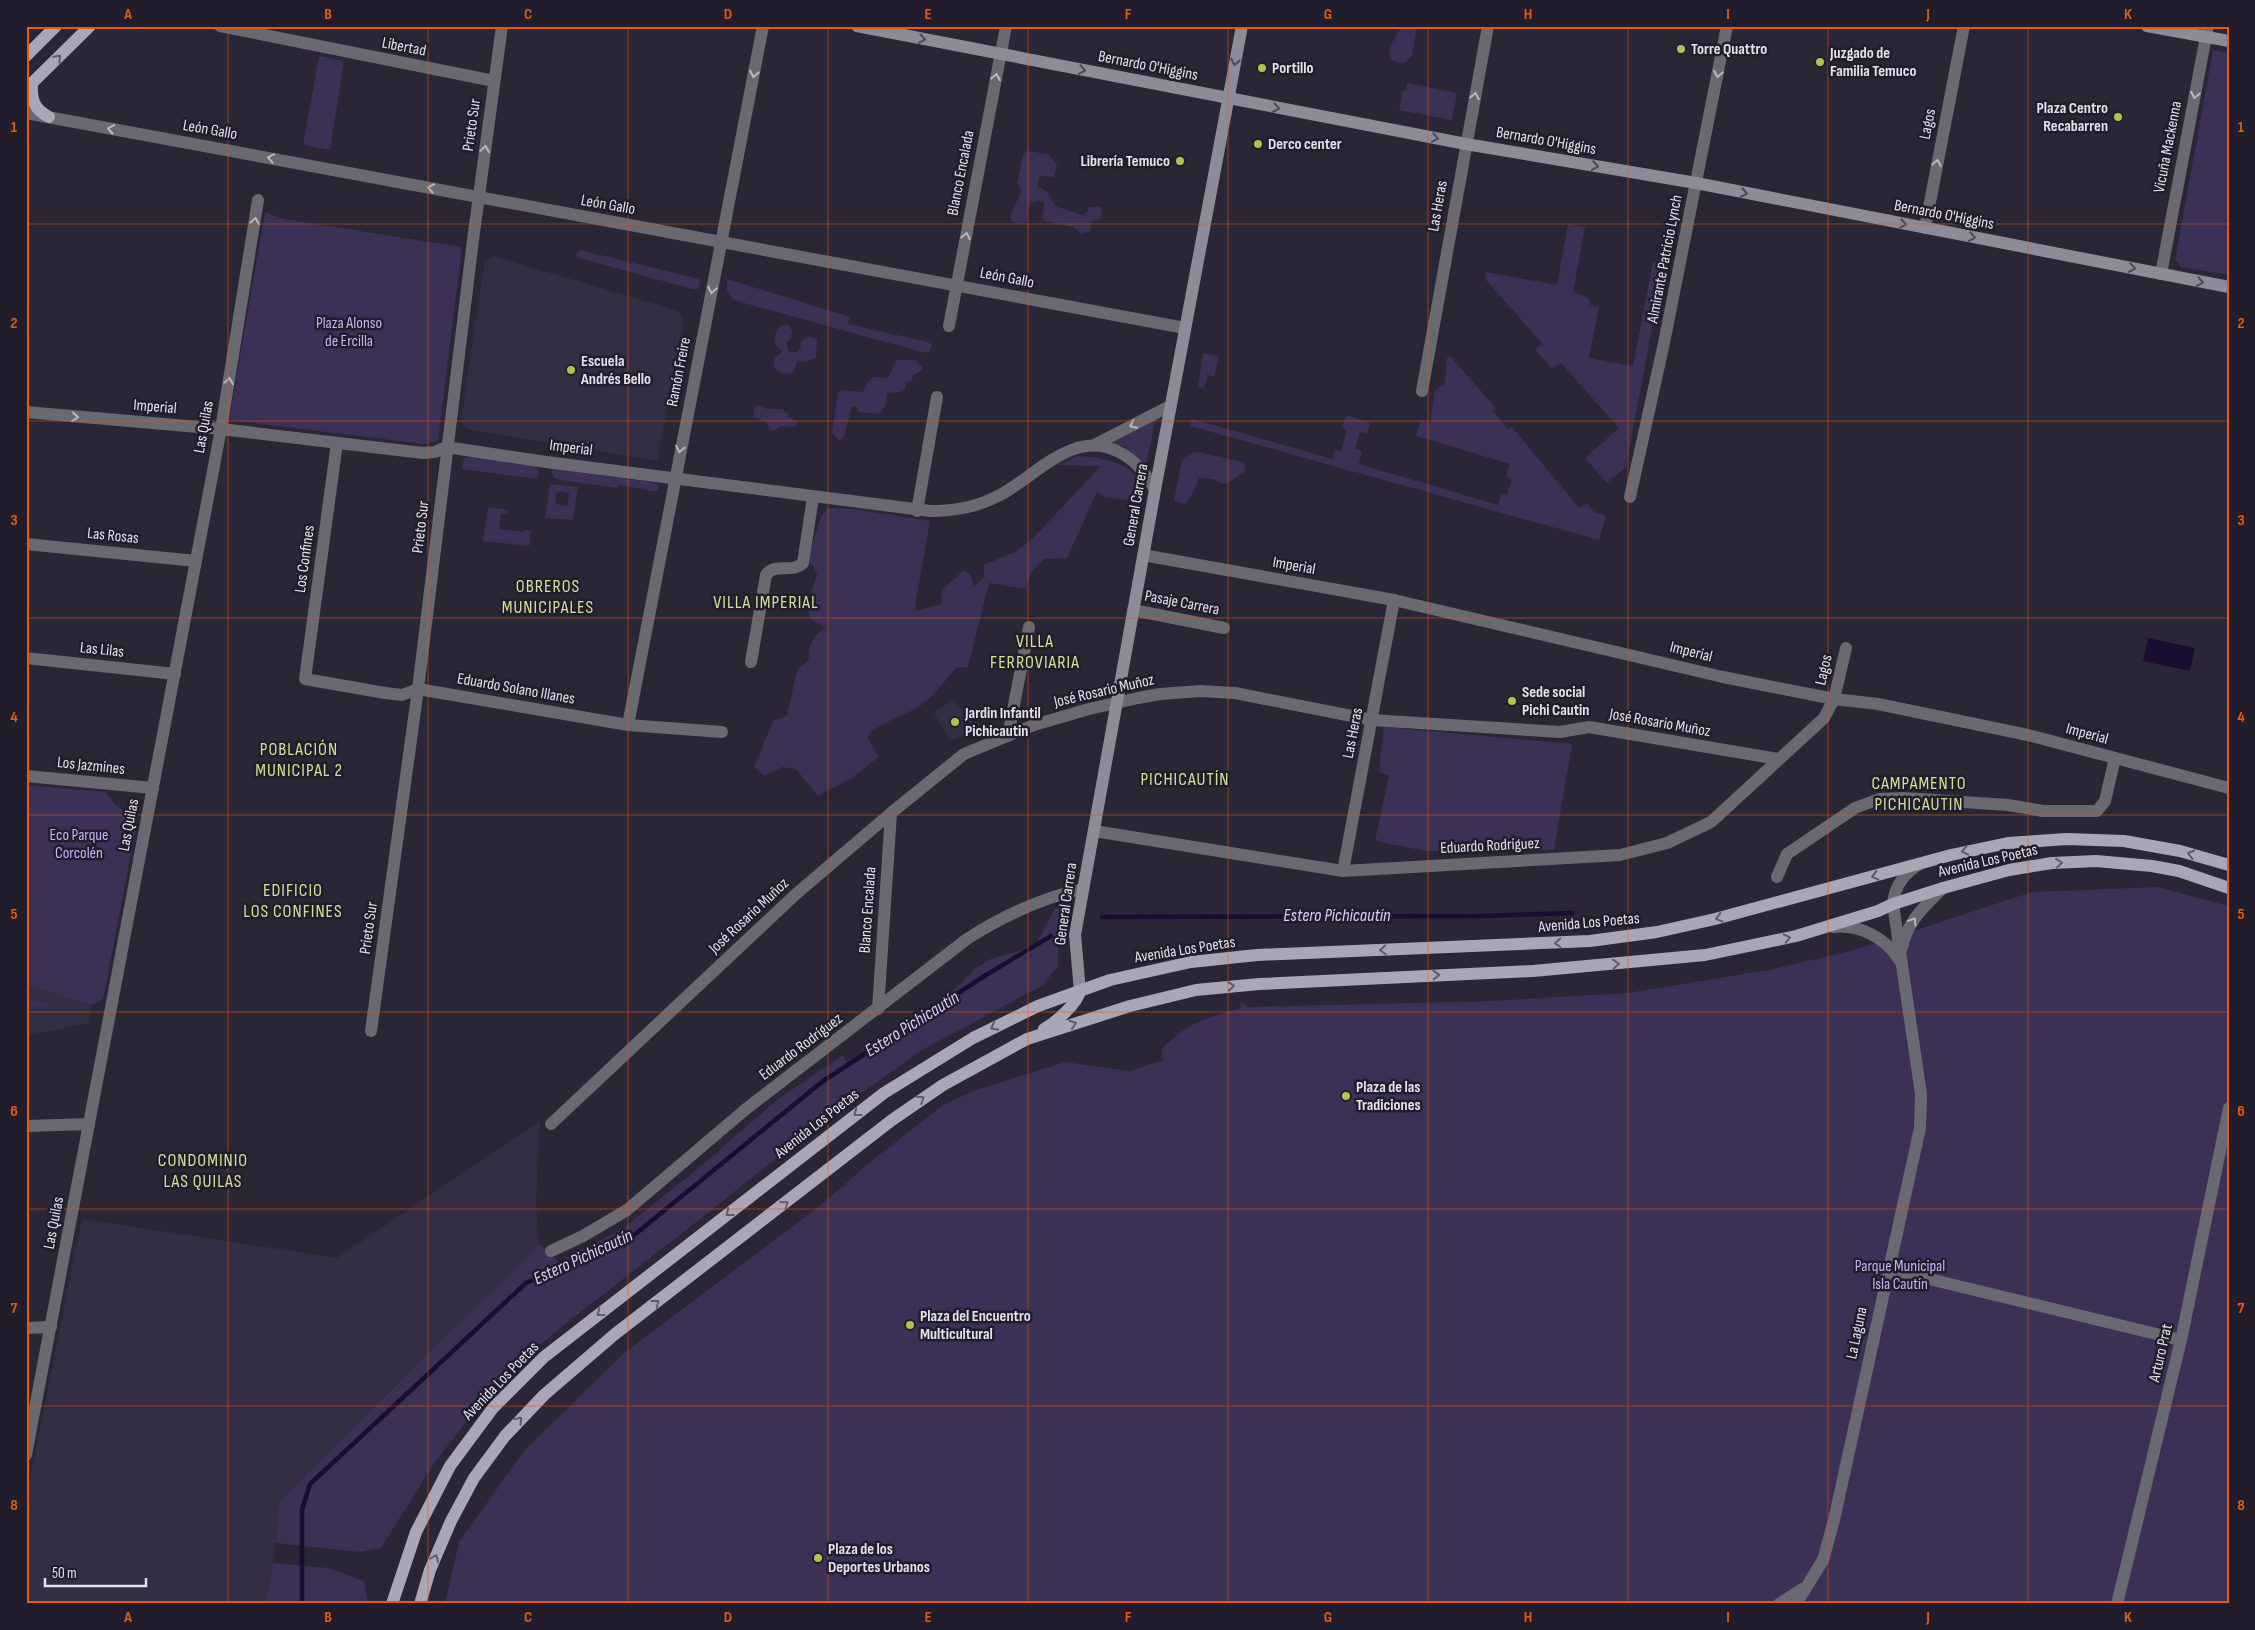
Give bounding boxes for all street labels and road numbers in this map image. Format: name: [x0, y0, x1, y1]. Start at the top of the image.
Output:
street label: Libertad: [380, 33, 428, 61]
street label: Bernardo O'Higgins: [1097, 47, 1200, 85]
street label: Prieto Sur: [459, 97, 485, 152]
street label: Vicuña Mackenna: [2150, 100, 2186, 194]
street label: Lagos: [1916, 107, 1940, 141]
street label: León Gallo: [181, 116, 239, 144]
street label: Bernardo O'Higgins: [1495, 123, 1598, 159]
street label: Blanco Encalada: [943, 129, 979, 217]
street label: Las Heras: [1424, 179, 1452, 233]
street label: León Gallo: [579, 191, 637, 219]
street label: Almirante Patricio Lynch: [1643, 193, 1687, 326]
street label: Bernardo O'Higgins: [1893, 196, 1996, 234]
street label: León Gallo: [978, 263, 1036, 293]
street label: Ramón Freire: [663, 336, 695, 408]
street label: Imperial: [133, 396, 177, 418]
street label: Las Quilas: [190, 399, 218, 455]
street label: Imperial: [548, 436, 594, 460]
street label: General Carrera: [1119, 462, 1153, 548]
street label: Prieto Sur: [408, 499, 434, 554]
street label: Las Rosas: [86, 524, 140, 548]
street label: Los Confines: [291, 524, 319, 594]
street label: Imperial: [1271, 553, 1317, 579]
street label: Pasaje Carrera: [1143, 586, 1221, 620]
street label: Las Lilas: [79, 638, 125, 662]
street label: Imperial: [1668, 638, 1714, 666]
street label: Lagos: [1811, 653, 1837, 687]
street label: Eduardo Solano Illanes: [456, 669, 577, 709]
street label: José Rosario Muñoz: [1051, 670, 1156, 712]
street label: José Rosario Muñoz: [1607, 705, 1712, 741]
street label: Las Heras: [1339, 706, 1367, 760]
street label: Imperial: [2064, 719, 2110, 749]
street label: Los Jazmines: [56, 753, 126, 779]
street label: Las Quilas: [115, 797, 143, 853]
street label: Eduardo Rodríguez: [1440, 834, 1540, 858]
street label: Avenida Los Poetas: [1935, 840, 2040, 882]
street label: General Carrera: [1051, 861, 1081, 947]
street label: Blanco Encalada: [856, 866, 880, 954]
street label: José Rosario Muñoz: [704, 874, 793, 959]
street label: Prieto Sur: [356, 900, 382, 955]
street label: Avenida Los Poetas: [1537, 909, 1641, 937]
street label: Avenida Los Poetas: [1132, 933, 1237, 967]
street label: Eduardo Rodríguez: [756, 1009, 847, 1085]
street label: Avenida Los Poetas: [770, 1085, 863, 1163]
street label: Las Quilas: [40, 1195, 68, 1251]
street label: La Laguna: [1842, 1305, 1872, 1361]
street label: Arturo Prat: [2145, 1322, 2177, 1385]
street label: Avenida Los Poetas: [458, 1338, 543, 1425]

